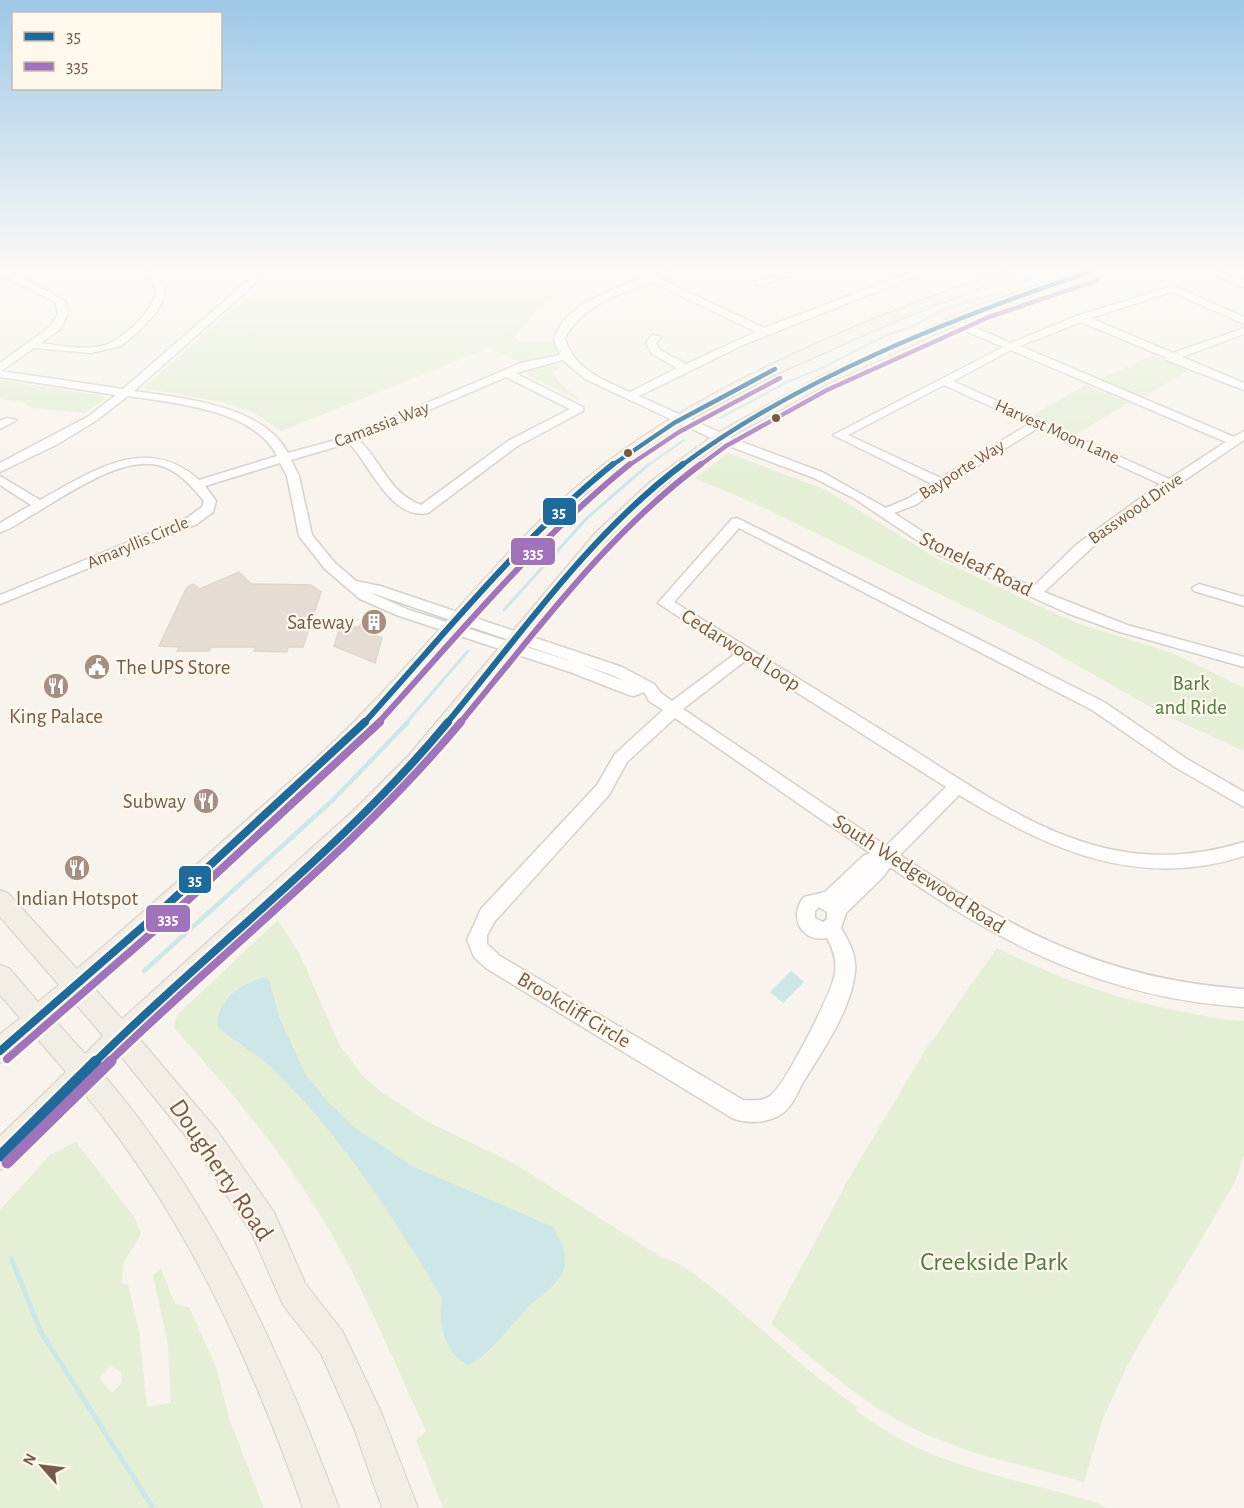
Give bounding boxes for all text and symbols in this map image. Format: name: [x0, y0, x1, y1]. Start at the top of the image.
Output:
legend: [12, 12, 222, 90]
text: 35: [66, 28, 81, 46]
text: 335: [66, 58, 88, 76]
street label: Harvest Moon Lane: [992, 397, 1122, 467]
street label: Camassia Way: [332, 399, 432, 451]
unlabelled marker: [770, 412, 782, 424]
street label: Bayporte Way: [916, 437, 1008, 503]
unlabelled marker: [622, 447, 634, 459]
street label: Basswood Drive: [1086, 470, 1186, 548]
line badge: 35: [542, 497, 577, 526]
text: 35: [552, 504, 566, 520]
street label: Amaryllis Circle: [85, 514, 191, 572]
street label: Stoneleaf Road: [916, 528, 1036, 600]
line badge: 335: [510, 537, 556, 566]
text: 335: [523, 545, 543, 561]
street label: Cedarwood Loop: [678, 605, 804, 695]
building icon: Safeway: [359, 607, 389, 637]
place label: Safeway: [287, 612, 354, 633]
public building icon: The UPS Store: [82, 652, 112, 682]
place label: The UPS Store: [116, 657, 230, 678]
restaurant icon: King Palace: [41, 671, 71, 701]
park label: Bark and Ride: [1155, 673, 1227, 718]
place label: King Palace: [9, 706, 103, 727]
restaurant icon: Subway: [191, 786, 221, 816]
place label: Subway: [123, 791, 186, 812]
street label: South Wedgewood Road: [829, 811, 1009, 937]
restaurant icon: Indian Hotspot: [62, 853, 92, 883]
line badge: 35: [178, 865, 212, 894]
text: 35: [188, 872, 202, 888]
place label: Indian Hotspot: [16, 888, 139, 909]
line badge: 335: [145, 904, 191, 933]
text: 335: [158, 911, 178, 927]
street label: Brookcliff Circle: [514, 968, 634, 1052]
street label: Dougherty Road: [164, 1094, 278, 1246]
park label: Creekside Park: [920, 1249, 1068, 1275]
north arrow: [12, 1436, 72, 1496]
text: N: [20, 1451, 39, 1468]

